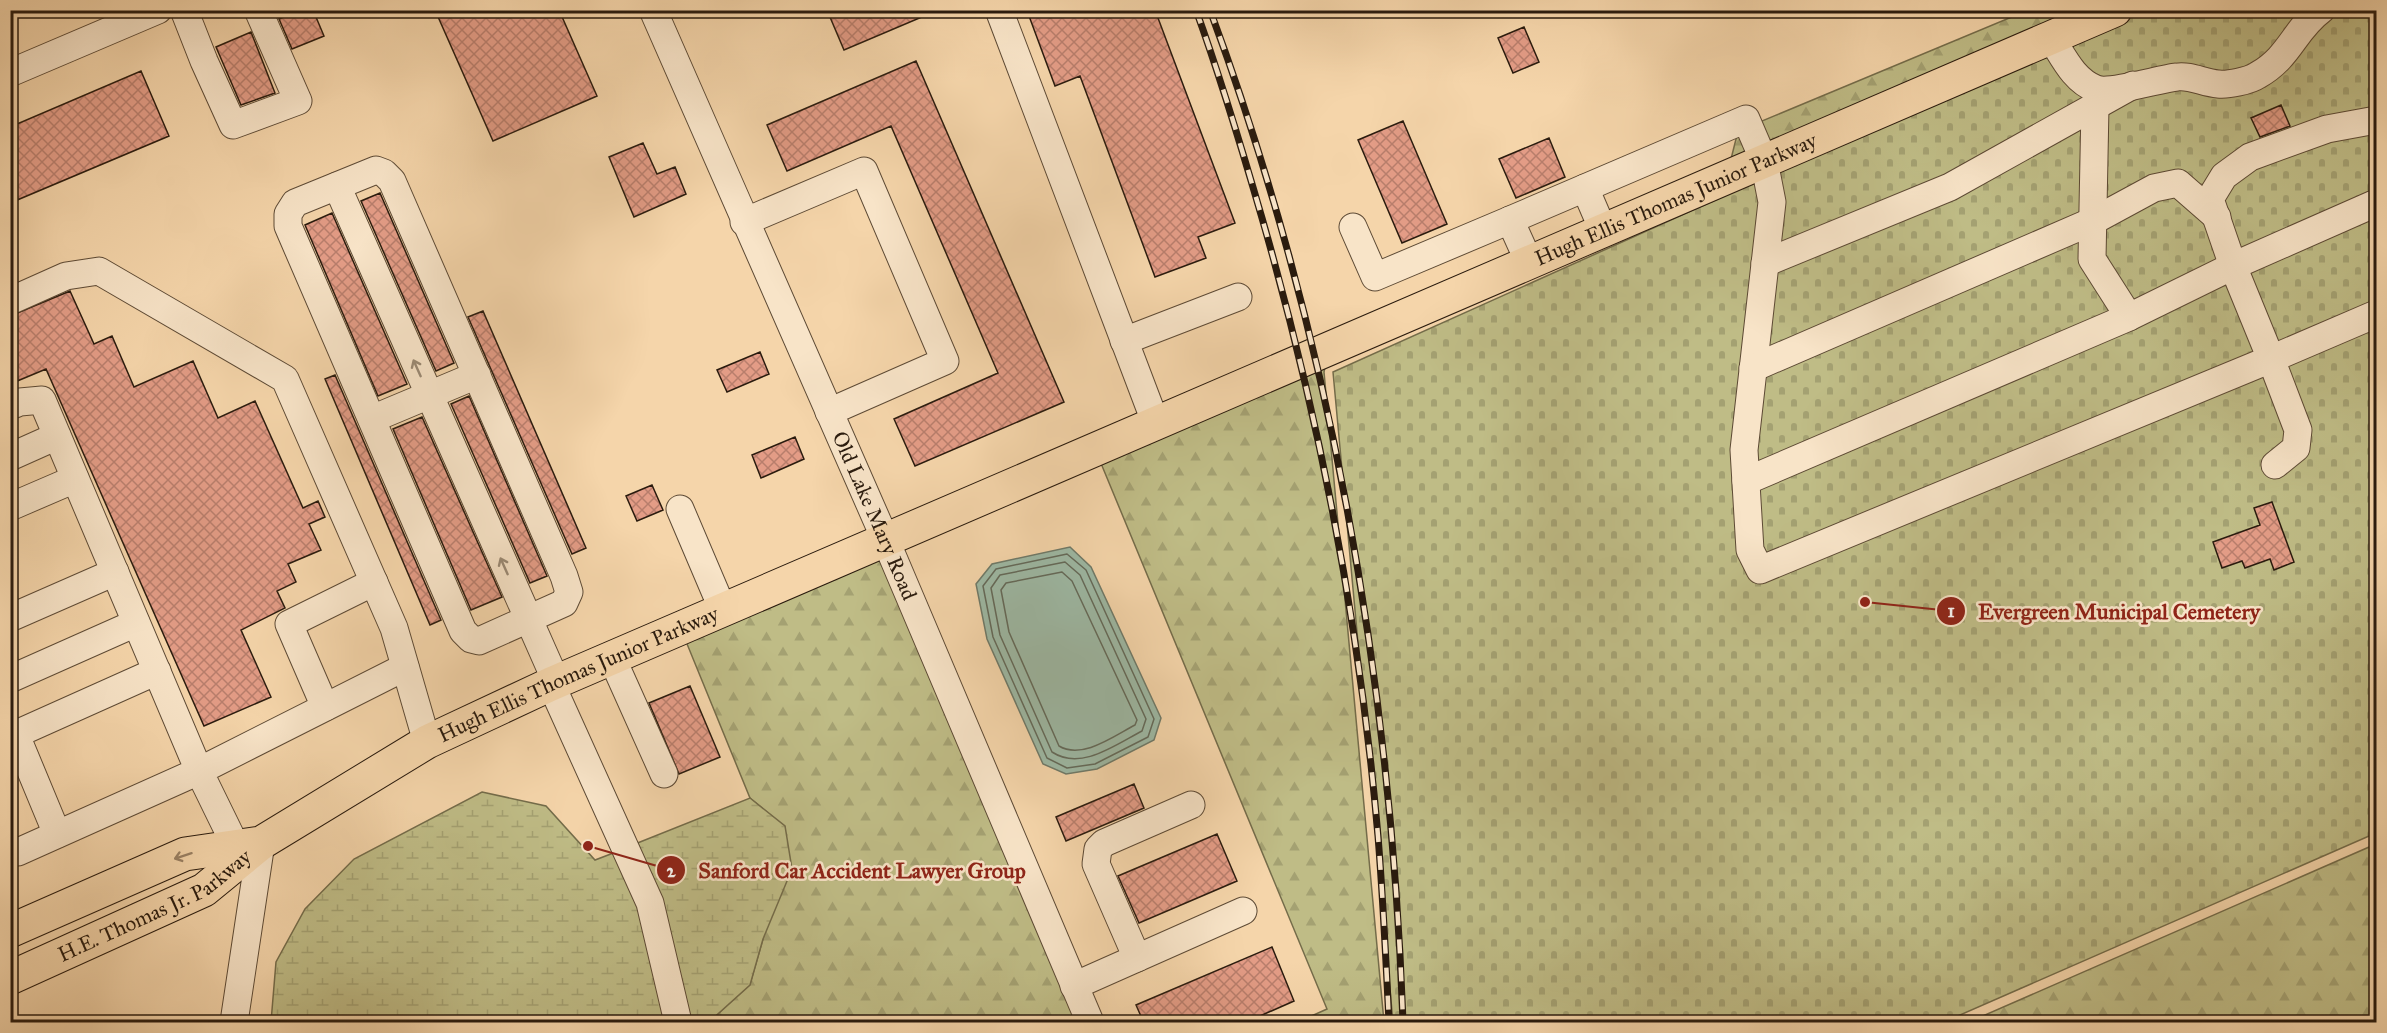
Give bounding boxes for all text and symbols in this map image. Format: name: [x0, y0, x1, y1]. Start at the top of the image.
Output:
street label: Hugh Ellis Thomas Junior Parkway: [1531, 127, 1822, 271]
one-way arrow: [411, 359, 422, 377]
street label: Old Lake Mary Road: [826, 427, 923, 604]
one-way arrow: [498, 557, 509, 575]
callout: Evergreen Municipal Cemetery: [1936, 591, 2272, 631]
text: Evergreen Municipal Cemetery: [1978, 598, 2262, 625]
street label: Hugh Ellis Thomas Junior Parkway: [434, 600, 723, 748]
text: 1: [1947, 600, 1955, 622]
street label: H.E. Thomas Jr. Parkway: [54, 843, 257, 968]
callout: Sanford Car Accident Lawyer Group: [656, 850, 1038, 890]
one-way arrow: [174, 851, 193, 862]
text: Sanford Car Accident Lawyer Group: [698, 857, 1026, 884]
text: 2: [667, 860, 677, 882]

